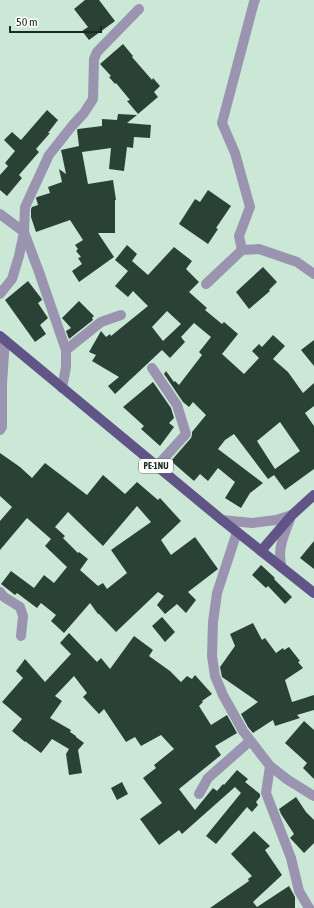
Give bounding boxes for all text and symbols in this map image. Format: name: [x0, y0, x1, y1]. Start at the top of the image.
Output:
scale bar: [10, 8, 101, 34]
text: 50 m: [16, 15, 38, 29]
road number: PE-1NU: [139, 459, 173, 473]

